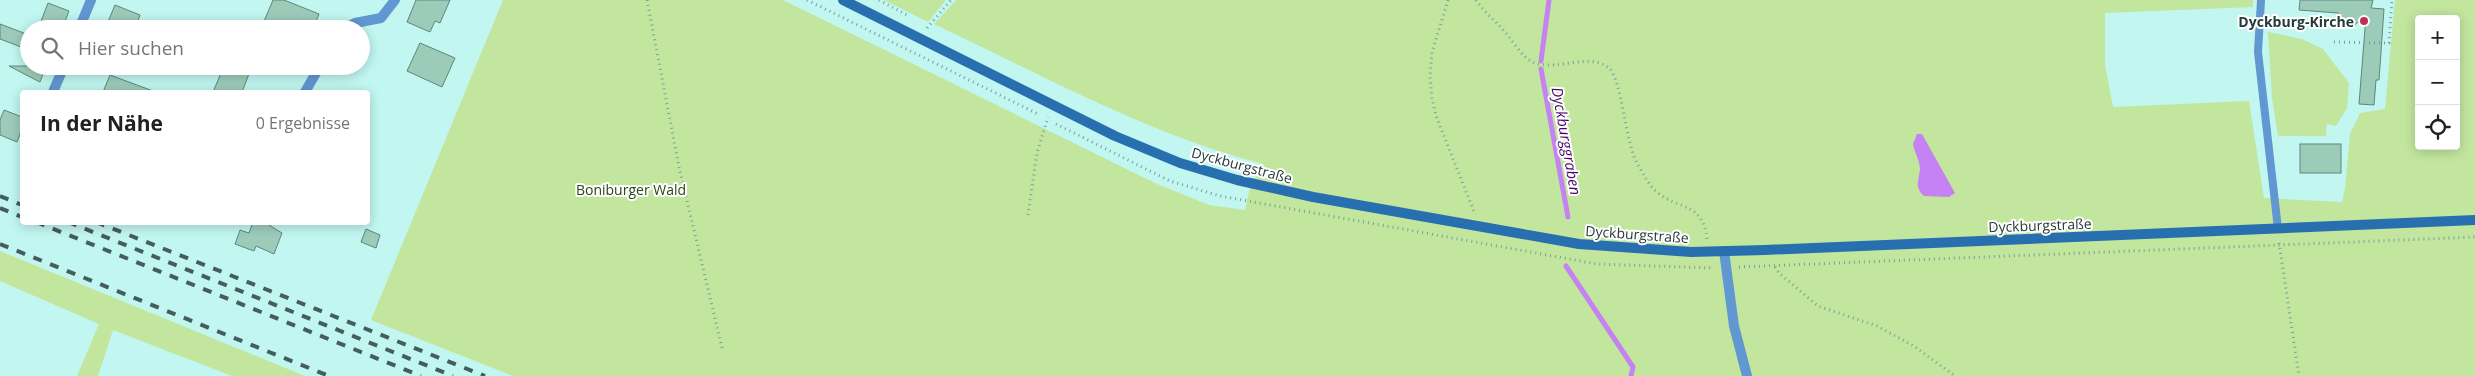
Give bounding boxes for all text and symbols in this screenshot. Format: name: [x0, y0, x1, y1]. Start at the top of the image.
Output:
place label: Dyckburg-Kirche: [2238, 12, 2354, 31]
marker: Dyckburg-Kirche: [2358, 15, 2370, 27]
map controls: [2415, 15, 2460, 150]
button: +: [2415, 15, 2460, 60]
search box: [20, 20, 370, 75]
icon: search: [38, 34, 66, 62]
text: Hier suchen: [78, 35, 184, 61]
button: −: [2415, 60, 2460, 105]
water label: Dyckburggraben: [1548, 86, 1586, 196]
button: locate: [2415, 105, 2460, 150]
text: In der Nähe: [40, 109, 163, 137]
text: 0 Ergebnisse: [256, 112, 350, 134]
street label: Dyckburgstraße: [1190, 142, 1295, 188]
park label: Boniburger Wald: [576, 180, 686, 199]
street label: Dyckburgstraße: [1988, 214, 2092, 236]
street label: Dyckburgstraße: [1585, 221, 1689, 247]

